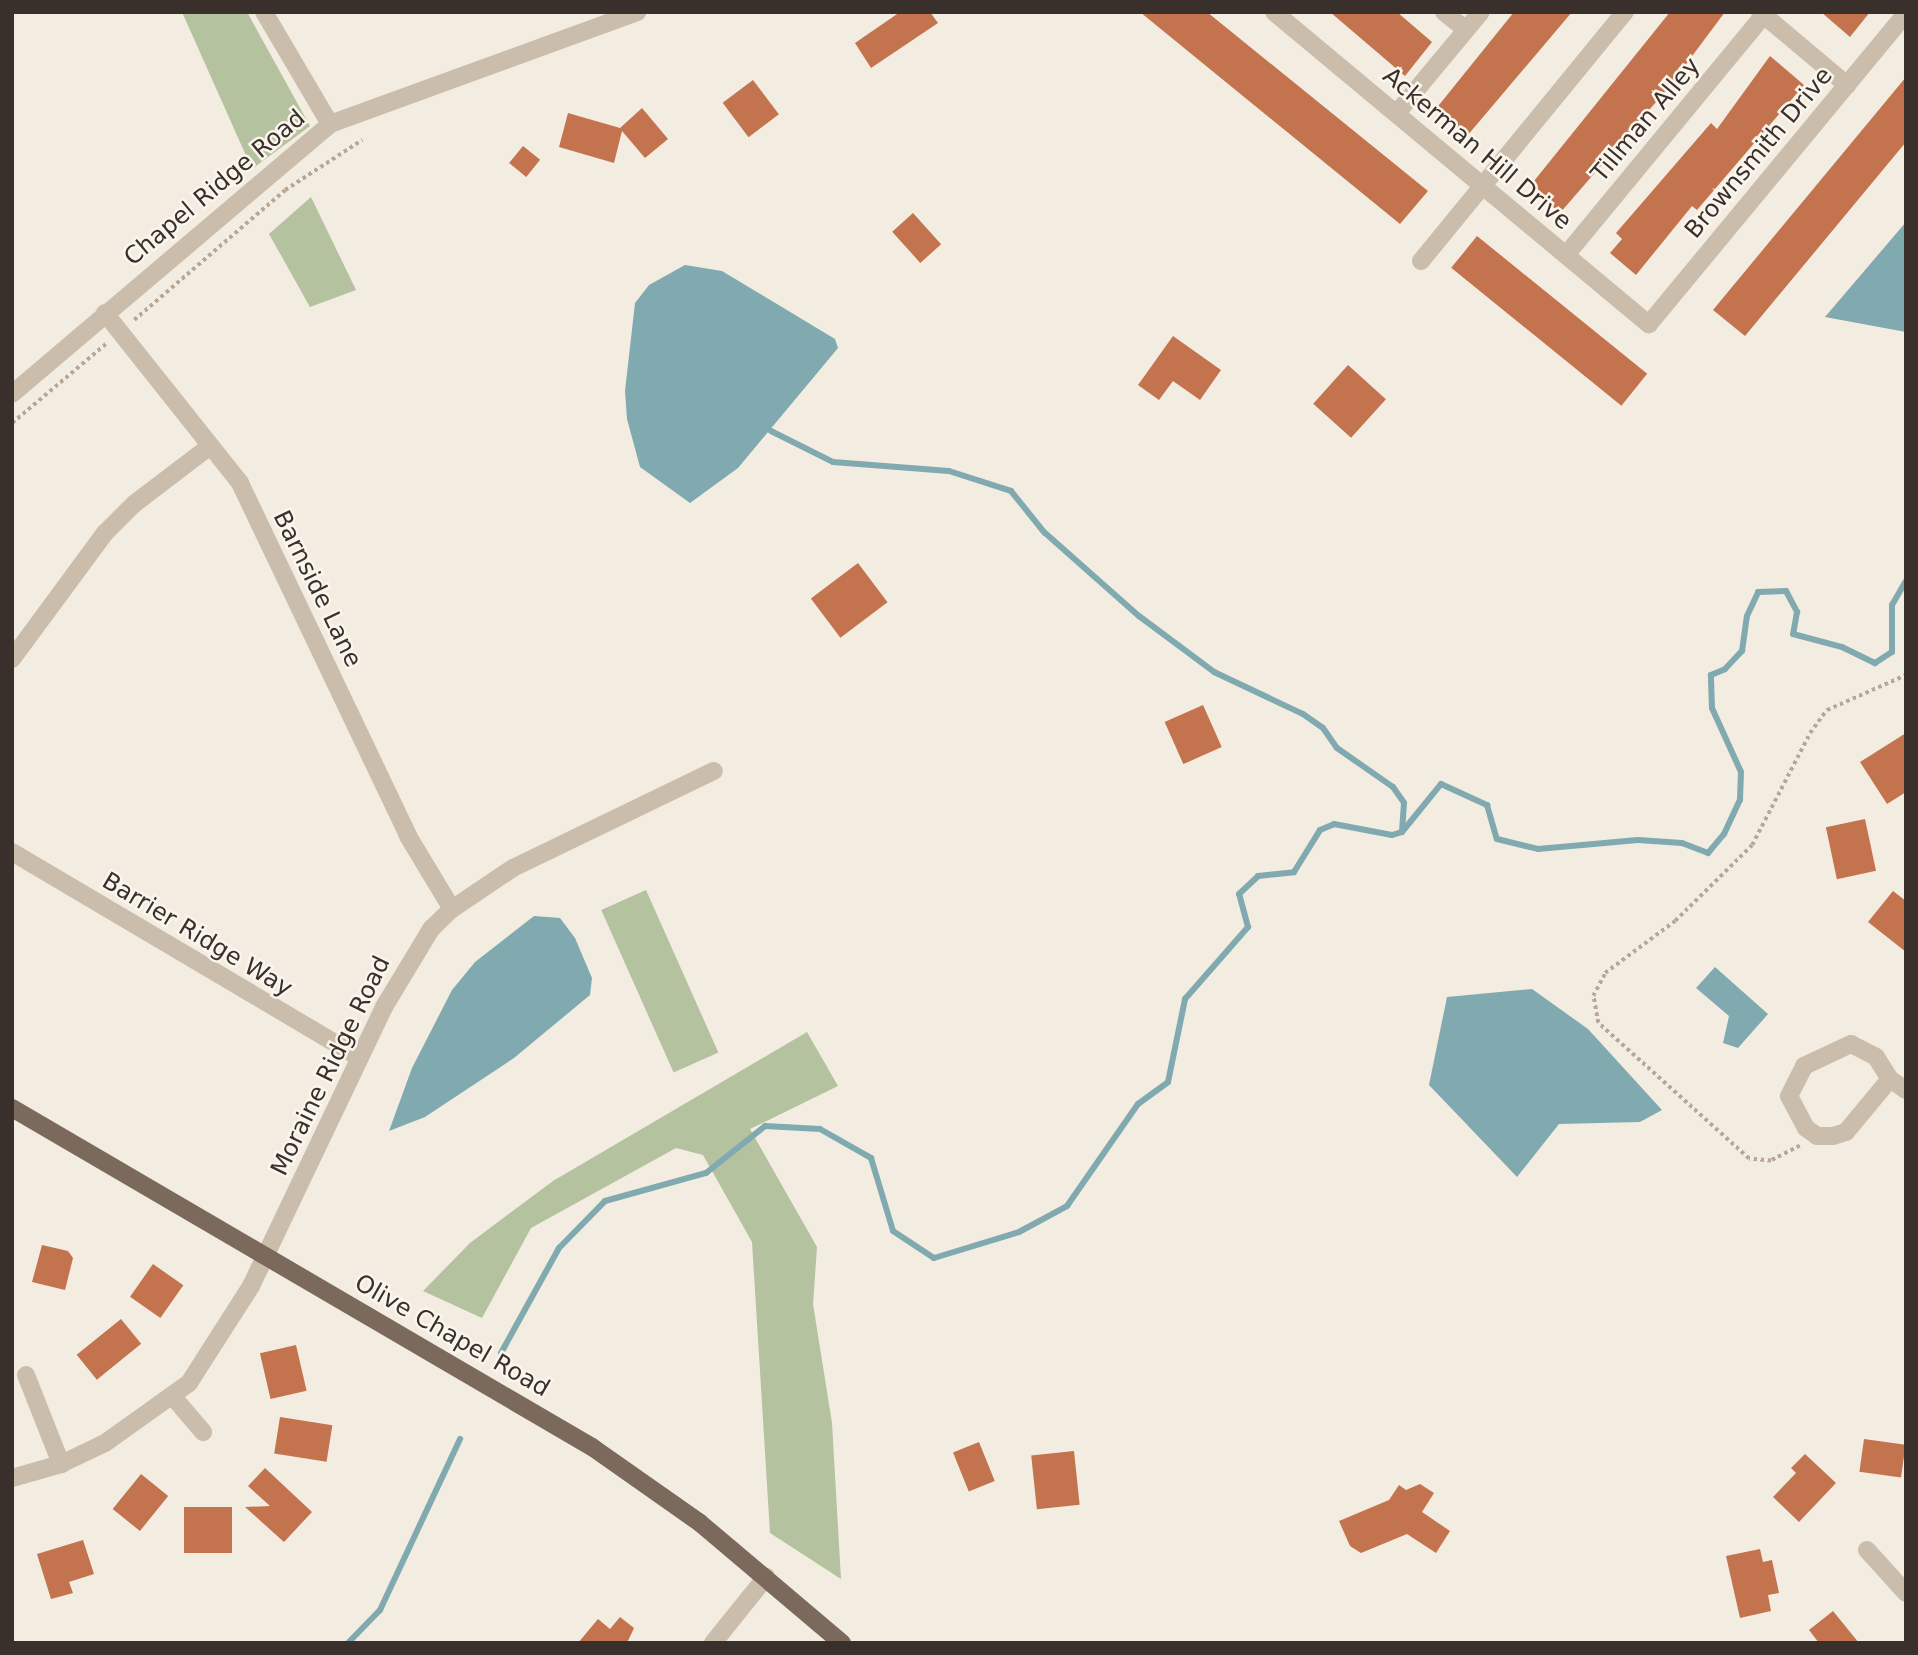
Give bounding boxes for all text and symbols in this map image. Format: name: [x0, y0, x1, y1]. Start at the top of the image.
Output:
street label: Tillman Alley: [1586, 52, 1706, 188]
street label: Ackerman Hill Drive: [1377, 62, 1577, 236]
street label: Brownsmith Drive: [1679, 62, 1839, 244]
street label: Chapel Ridge Road: [119, 104, 311, 272]
street label: Barnside Lane: [267, 506, 367, 672]
street label: Barrier Ridge Way: [97, 867, 297, 1003]
street label: Moraine Ridge Road: [265, 952, 397, 1180]
street label: Olive Chapel Road: [350, 1269, 554, 1403]

